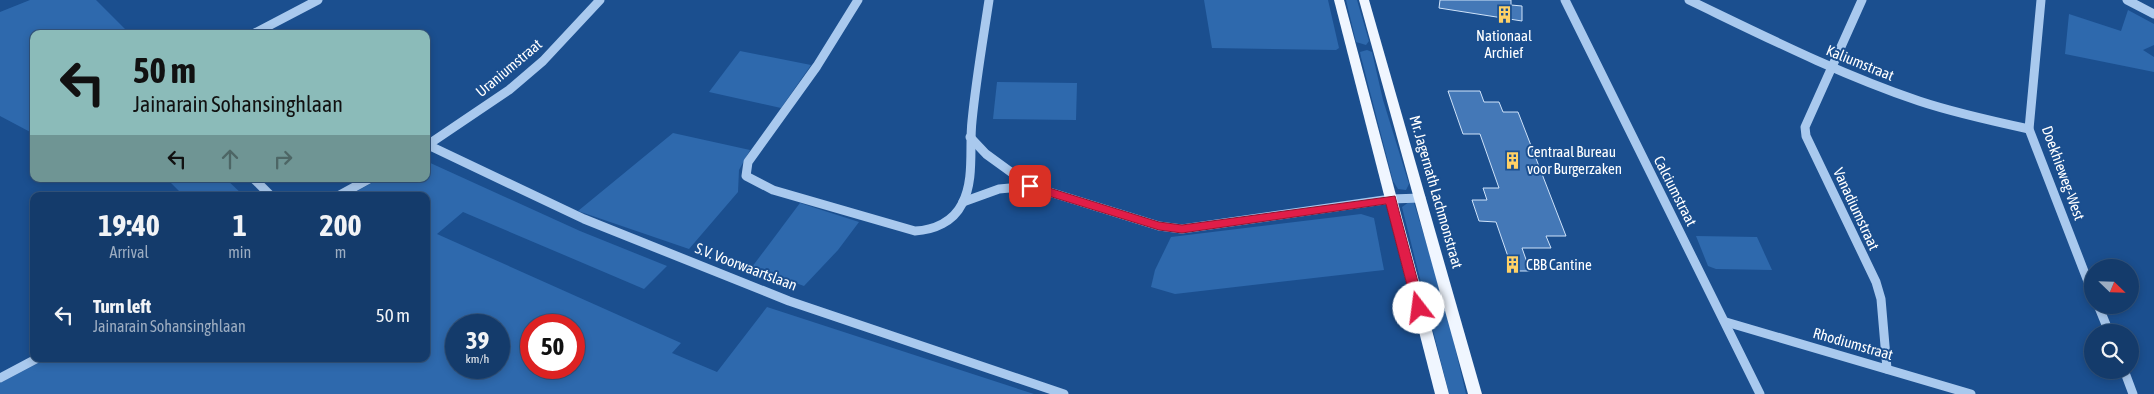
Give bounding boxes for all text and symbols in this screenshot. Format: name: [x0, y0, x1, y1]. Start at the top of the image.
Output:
building icon: Nationaal Archief: [1494, 5, 1514, 25]
place label: Nationaal Archief: [1476, 27, 1532, 61]
street label: Uraniumstraat: [472, 35, 545, 100]
street label: Kaliumstraat: [1824, 41, 1897, 84]
icon: left: [50, 50, 115, 115]
text: 50 m: [133, 50, 196, 90]
text: Jainarain Sohansinghlaan: [133, 91, 343, 117]
street label: Mr. Jagernath Lachmonstraat: [1406, 113, 1466, 270]
street label: Doekhieweg-West: [2039, 123, 2088, 222]
place label: Centraal Bureau voor Burgerzaken: [1527, 143, 1622, 177]
icon: left: [163, 145, 191, 173]
icon: ahead: [216, 145, 244, 173]
icon: right: [269, 145, 297, 173]
building icon: Centraal Bureau voor Burgerzaken: [1503, 151, 1523, 171]
street label: Calciumstraat: [1650, 153, 1700, 229]
pin: [1009, 165, 1051, 207]
street label: Vanadiumstraat: [1830, 165, 1883, 253]
icon: arrive: [1016, 172, 1044, 200]
text: 19:40: [98, 208, 160, 242]
text: 1: [233, 208, 247, 242]
text: 200: [319, 208, 362, 242]
street label: S.V. Voorwaartslaan: [693, 239, 800, 294]
text: Arrival: [110, 243, 149, 261]
text: min: [228, 243, 251, 261]
text: m: [335, 243, 346, 261]
building icon: CBB Cantine: [1502, 255, 1522, 275]
place label: CBB Cantine: [1526, 256, 1592, 273]
north arrow: [2084, 259, 2139, 314]
map controls: [2084, 259, 2139, 379]
position arrow: [1392, 281, 1444, 333]
text: Turn left: [93, 295, 151, 317]
icon: left: [50, 301, 78, 329]
text: 50 m: [376, 304, 410, 326]
speed limit sign: 50: [520, 314, 585, 379]
text: Jainarain Sohansinghlaan: [93, 317, 246, 335]
street label: Rhodiumstraat: [1811, 324, 1895, 363]
button: search: [2084, 324, 2139, 379]
text: 39: [466, 326, 489, 354]
text: km/h: [466, 352, 489, 366]

